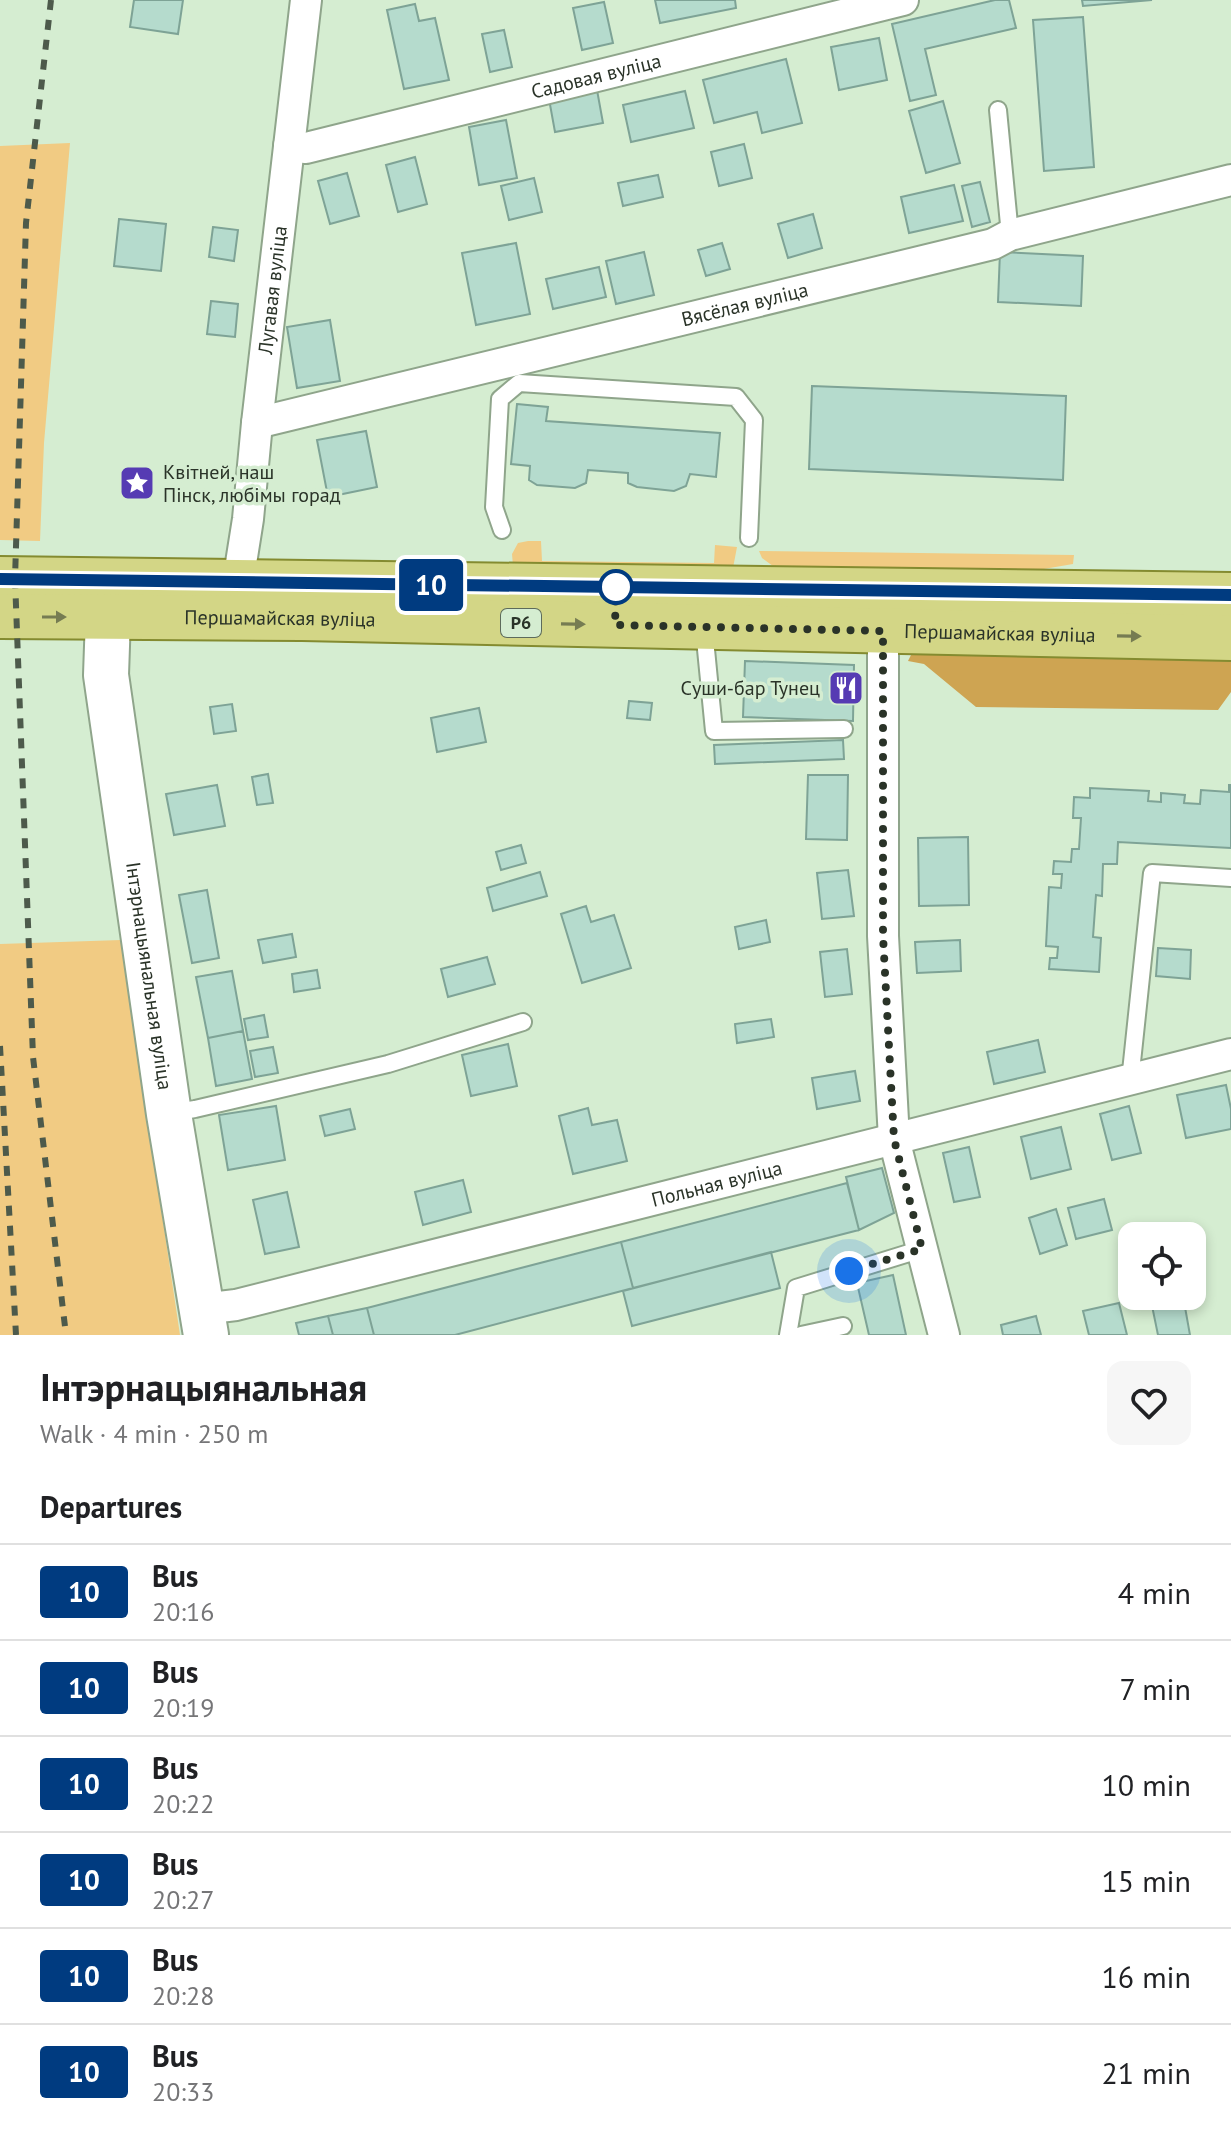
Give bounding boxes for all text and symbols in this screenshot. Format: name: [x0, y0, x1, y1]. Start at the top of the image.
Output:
street label: Садовая вуліца: [528, 47, 664, 105]
street label: Лугавая вуліца: [252, 224, 293, 357]
street label: Вясёлая вуліца: [679, 276, 811, 332]
place label: Квітней, наш Пінск, любімы горад: [163, 459, 341, 508]
place icon: Квітней, наш Пінск, любімы горад: [118, 464, 156, 502]
line badge: 10: [395, 559, 467, 611]
text: 10: [415, 566, 447, 603]
unlabelled marker: [599, 570, 633, 604]
street label: Першамайская вуліца: [184, 604, 376, 633]
road number: Р6: [501, 609, 541, 637]
one-way arrow: [42, 611, 67, 623]
one-way arrow: [560, 618, 586, 630]
street label: Першамайская вуліца: [904, 618, 1096, 648]
one-way arrow: [1117, 630, 1142, 642]
restaurant icon: Суши-бар Тунец: [827, 669, 865, 707]
place label: Суши-бар Тунец: [681, 675, 820, 701]
street label: Інтэрнацыянальная вуліца: [120, 860, 178, 1092]
street label: Польная вуліца: [649, 1155, 785, 1213]
map controls: [1118, 1222, 1206, 1310]
button: locate: [1118, 1222, 1206, 1310]
your location: [829, 1251, 869, 1291]
button: heart: [1107, 1361, 1191, 1445]
text: Інтэрнацыянальная: [40, 1362, 367, 1411]
text: Walk · 4 min · 250 m: [40, 1417, 268, 1450]
text: Departures: [40, 1487, 182, 1526]
text: Bus: [152, 1556, 199, 1595]
text: 10: [68, 1573, 100, 1610]
text: 4 min: [1118, 1573, 1191, 1612]
text: 20:16: [152, 1595, 214, 1628]
text: Bus: [152, 1652, 199, 1691]
text: 10: [68, 1669, 100, 1706]
text: 7 min: [1119, 1669, 1191, 1708]
text: 20:19: [152, 1691, 214, 1724]
text: Bus: [152, 1748, 199, 1787]
text: 10: [68, 1765, 100, 1802]
text: 10 min: [1101, 1765, 1191, 1804]
text: 20:22: [152, 1787, 214, 1820]
text: Bus: [152, 1844, 199, 1883]
text: 10: [68, 1861, 100, 1898]
text: 15 min: [1101, 1861, 1191, 1900]
text: 20:27: [152, 1883, 214, 1916]
text: Bus: [152, 1940, 199, 1979]
text: 10: [68, 1957, 100, 1994]
text: 16 min: [1101, 1957, 1191, 1996]
text: 20:28: [152, 1979, 214, 2012]
text: Bus: [152, 2036, 199, 2075]
text: 10: [68, 2053, 100, 2090]
text: 21 min: [1101, 2053, 1191, 2092]
text: 20:33: [152, 2075, 214, 2108]

